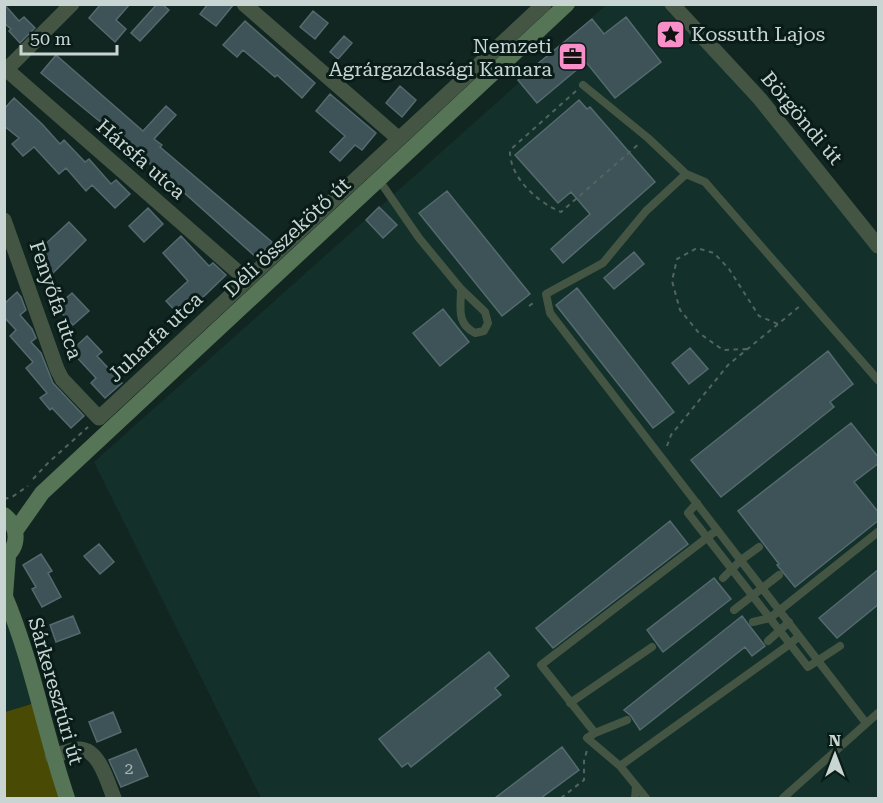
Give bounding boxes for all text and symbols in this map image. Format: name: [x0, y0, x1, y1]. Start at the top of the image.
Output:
scale bar: [21, 18, 117, 56]
place icon: Kossuth Lajos: [654, 18, 686, 50]
place label: Kossuth Lajos: [691, 22, 825, 46]
text: 50 m: [30, 28, 71, 49]
place label: Nemzeti Agrárgazdasági Kamara: [329, 34, 552, 81]
office icon: Nemzeti Agrárgazdasági Kamara: [557, 41, 589, 73]
street label: Börgöndi út: [756, 67, 848, 170]
street label: Hársfa utca: [92, 114, 191, 204]
street label: Déli összekötő út: [219, 172, 356, 302]
street label: Fenyőfa utca: [25, 238, 87, 362]
street label: Juharfa utca: [103, 287, 207, 387]
street label: Sárkeresztúri út: [23, 615, 89, 768]
north arrow: [805, 725, 865, 785]
text: N: [829, 731, 841, 750]
house number: 2: [125, 759, 134, 778]

